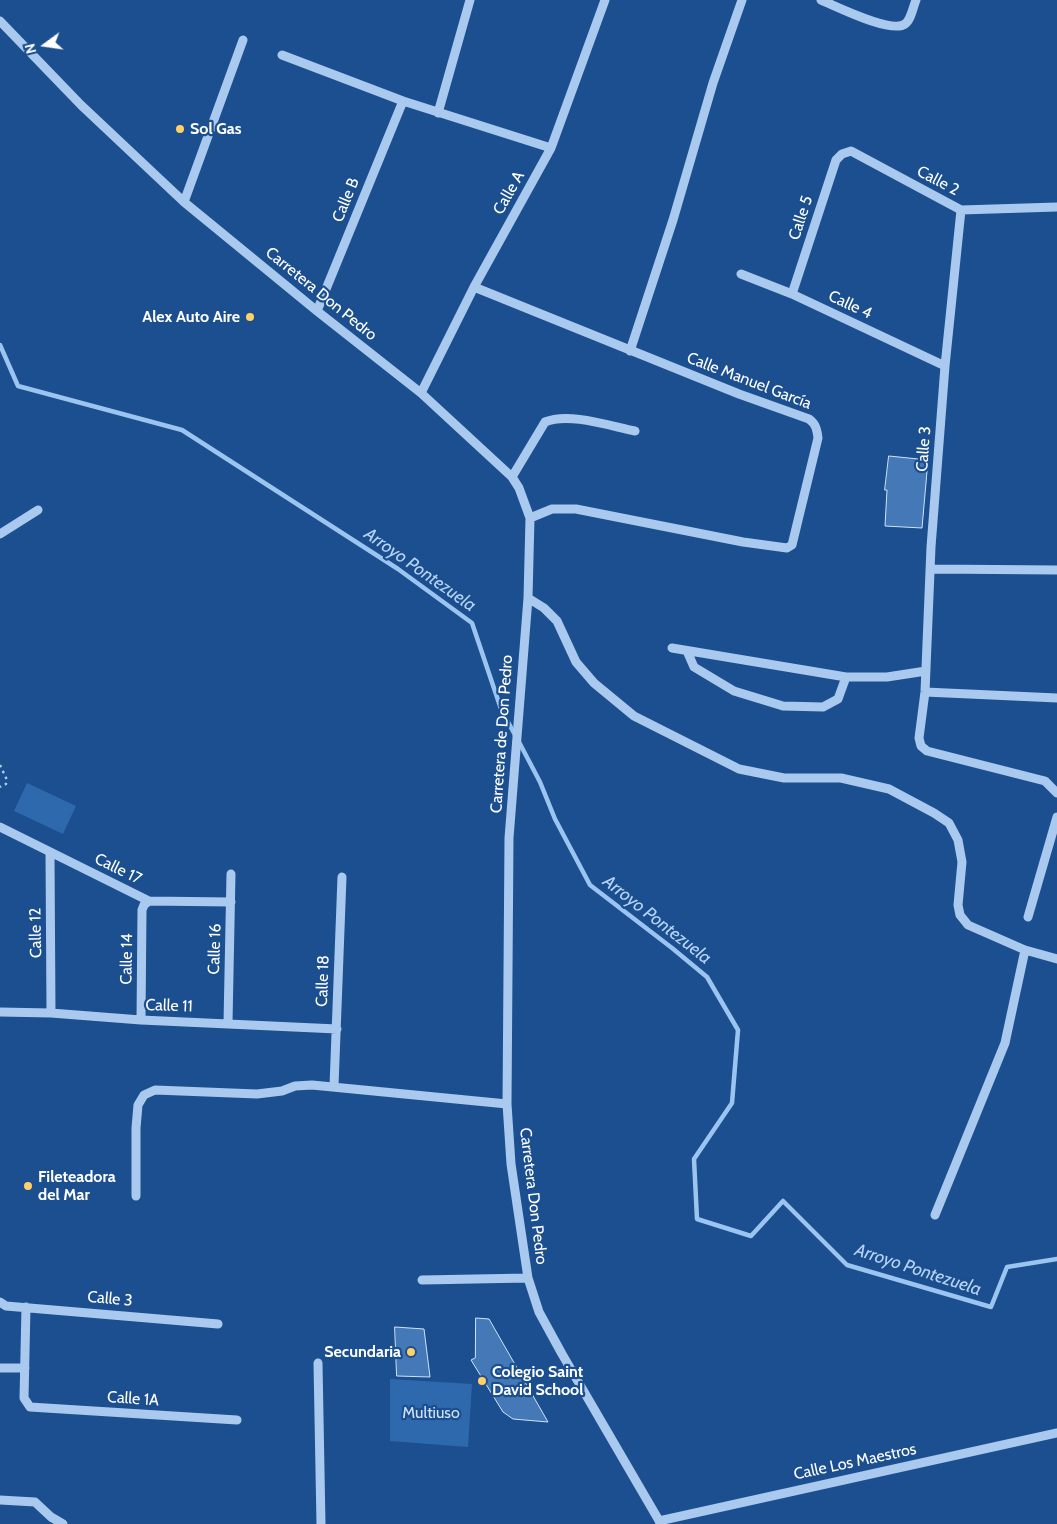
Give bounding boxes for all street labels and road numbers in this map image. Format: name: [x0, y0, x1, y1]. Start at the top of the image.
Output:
street label: Calle 2: [914, 162, 962, 200]
street label: Calle A: [489, 168, 529, 218]
street label: Calle B: [328, 175, 364, 225]
street label: Calle 5: [785, 193, 817, 243]
street label: Carretera Don Pedro: [261, 243, 381, 345]
street label: Calle 4: [825, 287, 875, 323]
street label: Calle Manuel García: [684, 348, 814, 414]
street label: Calle 3: [913, 426, 935, 472]
street label: Carretera de Don Pedro: [487, 654, 517, 814]
street label: Calle 17: [91, 849, 145, 889]
street label: Calle 12: [26, 908, 46, 958]
street label: Calle 16: [205, 923, 225, 975]
street label: Calle 14: [117, 933, 137, 985]
street label: Calle 18: [313, 955, 333, 1007]
street label: Calle 11: [145, 996, 193, 1016]
street label: Carretera Don Pedro: [515, 1126, 551, 1266]
street label: Calle 3: [87, 1287, 133, 1311]
street label: Calle 1A: [106, 1388, 160, 1410]
street label: Calle Los Maestros: [792, 1440, 918, 1484]

